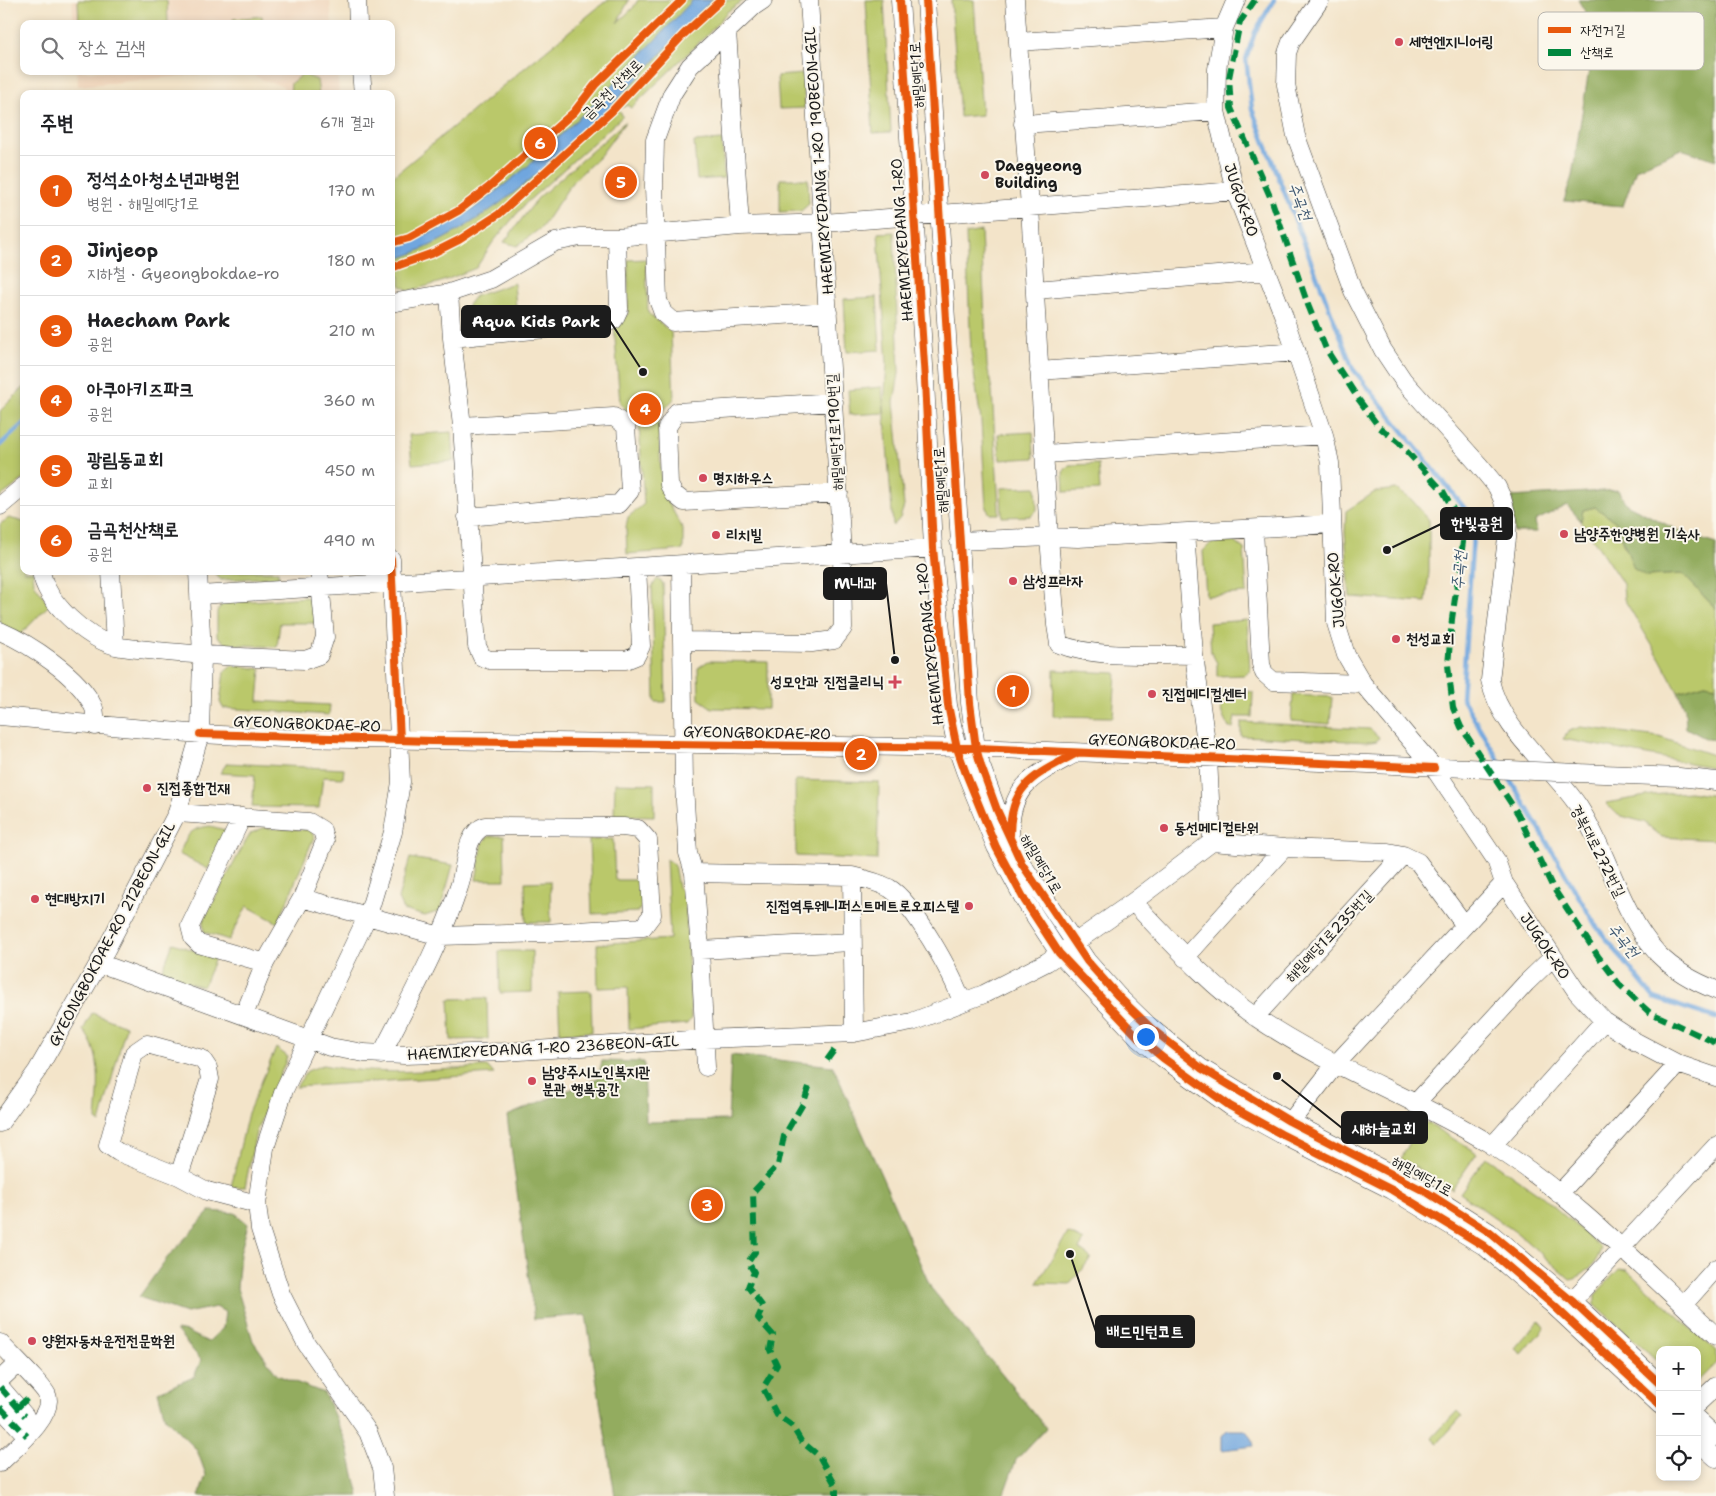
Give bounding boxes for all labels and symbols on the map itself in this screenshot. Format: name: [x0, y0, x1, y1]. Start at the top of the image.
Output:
legend: [1538, 12, 1704, 70]
text: 자전거길: [1580, 21, 1626, 39]
street label: HAEMIRYEDANG 1-RO 190BEON-GIL: [800, 26, 838, 296]
place label: 세현엔지니어링: [1409, 32, 1494, 52]
marker: 세현엔지니어링: [1393, 36, 1405, 48]
street label: 해밀예당1로: [905, 41, 929, 109]
text: 산책로: [1580, 43, 1614, 61]
street label: 금곡천 산책로: [578, 55, 646, 123]
pin: 6: [524, 124, 556, 162]
place label: Daegyeong Building: [995, 156, 1082, 193]
street label: HAEMIRYEDANG 1-RO: [886, 158, 918, 322]
street label: JUGOK-RO: [1219, 161, 1263, 239]
pin: 5: [605, 163, 637, 201]
marker: Daegyeong Building: [979, 169, 991, 181]
water label: 주곡천: [1284, 179, 1318, 225]
callout: Aqua Kids Park: [462, 306, 610, 337]
text: Aqua Kids Park: [472, 311, 600, 332]
street label: 해밀예당1로190번길: [822, 373, 848, 491]
pin: 4: [629, 390, 661, 428]
street label: 해밀예당1로: [929, 446, 953, 514]
place label: 명지하우스: [713, 468, 773, 488]
marker: 명지하우스: [697, 472, 709, 484]
callout: 한빛공원: [1441, 508, 1512, 539]
text: 한빛공원: [1450, 513, 1503, 534]
place label: 남양주한양병원 기숙사: [1574, 524, 1700, 544]
place label: 리치빌: [726, 525, 763, 545]
marker: 남양주한양병원 기숙사: [1558, 528, 1570, 540]
marker: 리치빌: [710, 529, 722, 541]
water label: 주곡천: [1447, 548, 1470, 590]
street label: JUGOK-RO: [1323, 551, 1349, 629]
street label: HAEMIRYEDANG 1-RO: [912, 562, 948, 726]
callout: M내과: [824, 568, 886, 599]
place label: 삼성프라자: [1022, 571, 1083, 591]
text: M내과: [834, 573, 876, 594]
marker: 삼성프라자: [1007, 575, 1019, 587]
place label: 천성교회: [1406, 629, 1454, 649]
marker: 천성교회: [1390, 633, 1402, 645]
place label: 성모안과 진접클리닉: [770, 672, 884, 692]
pin: 1: [997, 672, 1029, 710]
marker: 성모안과 진접클리닉: [888, 675, 902, 689]
place label: 진접메디컬센터: [1162, 684, 1247, 704]
marker: 진접메디컬센터: [1146, 688, 1158, 700]
street label: GYEONGBOKDAE-RO: [233, 711, 381, 737]
street label: GYEONGBOKDAE-RO: [683, 722, 831, 744]
street label: GYEONGBOKDAE-RO: [1088, 729, 1236, 755]
pin: 2: [845, 735, 877, 773]
place label: 진접종합건재: [157, 778, 230, 798]
marker: 진접종합건재: [141, 782, 153, 794]
street label: 경복대로272번길: [1566, 801, 1630, 901]
street label: GYEONGBOKDAE-RO 212BEON-GIL: [44, 818, 180, 1050]
place label: 동선메디컬타워: [1174, 818, 1259, 838]
marker: 동선메디컬타워: [1158, 822, 1170, 834]
street label: 해밀예당1로: [1015, 830, 1067, 898]
street label: 해밀예당1로235번길: [1281, 885, 1377, 987]
place label: 현대방지기: [45, 889, 105, 909]
marker: 현대방지기: [29, 893, 41, 905]
place label: 진접역투웨니퍼스트메트로오피스텔: [766, 896, 959, 916]
marker: 진접역투웨니퍼스트메트로오피스텔: [963, 900, 975, 912]
street label: JUGOK-RO: [1515, 909, 1575, 983]
water label: 주곡천: [1603, 919, 1645, 964]
your location: [1133, 1024, 1159, 1050]
street label: HAEMIRYEDANG 1-RO 236BEON-GIL: [406, 1031, 680, 1065]
place label: 남양주시노인복지관 분관 행복공간: [542, 1062, 651, 1099]
marker: 남양주시노인복지관 분관 행복공간: [526, 1075, 538, 1087]
callout: 새하늘교회: [1342, 1112, 1427, 1143]
text: 새하늘교회: [1351, 1118, 1416, 1139]
street label: 해밀예당1로: [1388, 1151, 1456, 1201]
pin: 3: [691, 1186, 723, 1224]
callout: 배드민턴코트: [1096, 1316, 1194, 1347]
text: 배드민턴코트: [1106, 1321, 1184, 1342]
place label: 양원자동차운전전문학원: [42, 1331, 175, 1351]
marker: 양원자동차운전전문학원: [26, 1335, 38, 1347]

